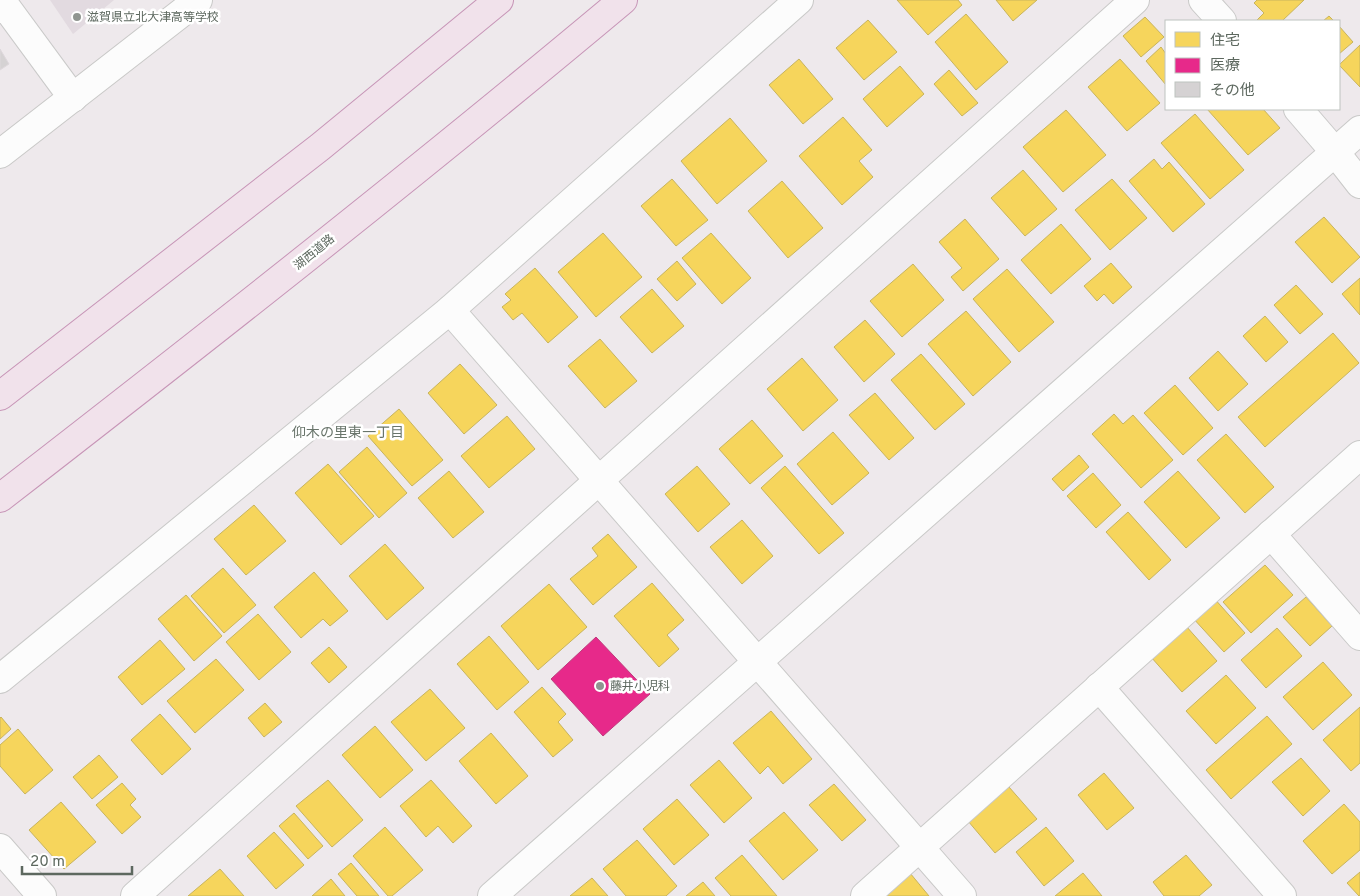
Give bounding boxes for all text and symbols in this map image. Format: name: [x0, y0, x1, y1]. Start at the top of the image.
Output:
place label: 滋賀県立北大津高等学校: [87, 10, 219, 26]
marker: 滋賀県立北大津高等学校: [71, 11, 83, 23]
legend: [1165, 20, 1340, 110]
text: 住宅: [1210, 32, 1240, 51]
text: 医療: [1210, 57, 1240, 76]
text: その他: [1210, 82, 1255, 101]
street label: 湖西道路: [291, 231, 338, 274]
district label: 仰木の里東一丁目: [292, 425, 404, 442]
place label: 藤井小児科: [610, 679, 670, 695]
marker: 藤井小児科: [594, 680, 606, 692]
scale bar: [22, 844, 132, 876]
text: 20 m: [30, 853, 65, 872]

